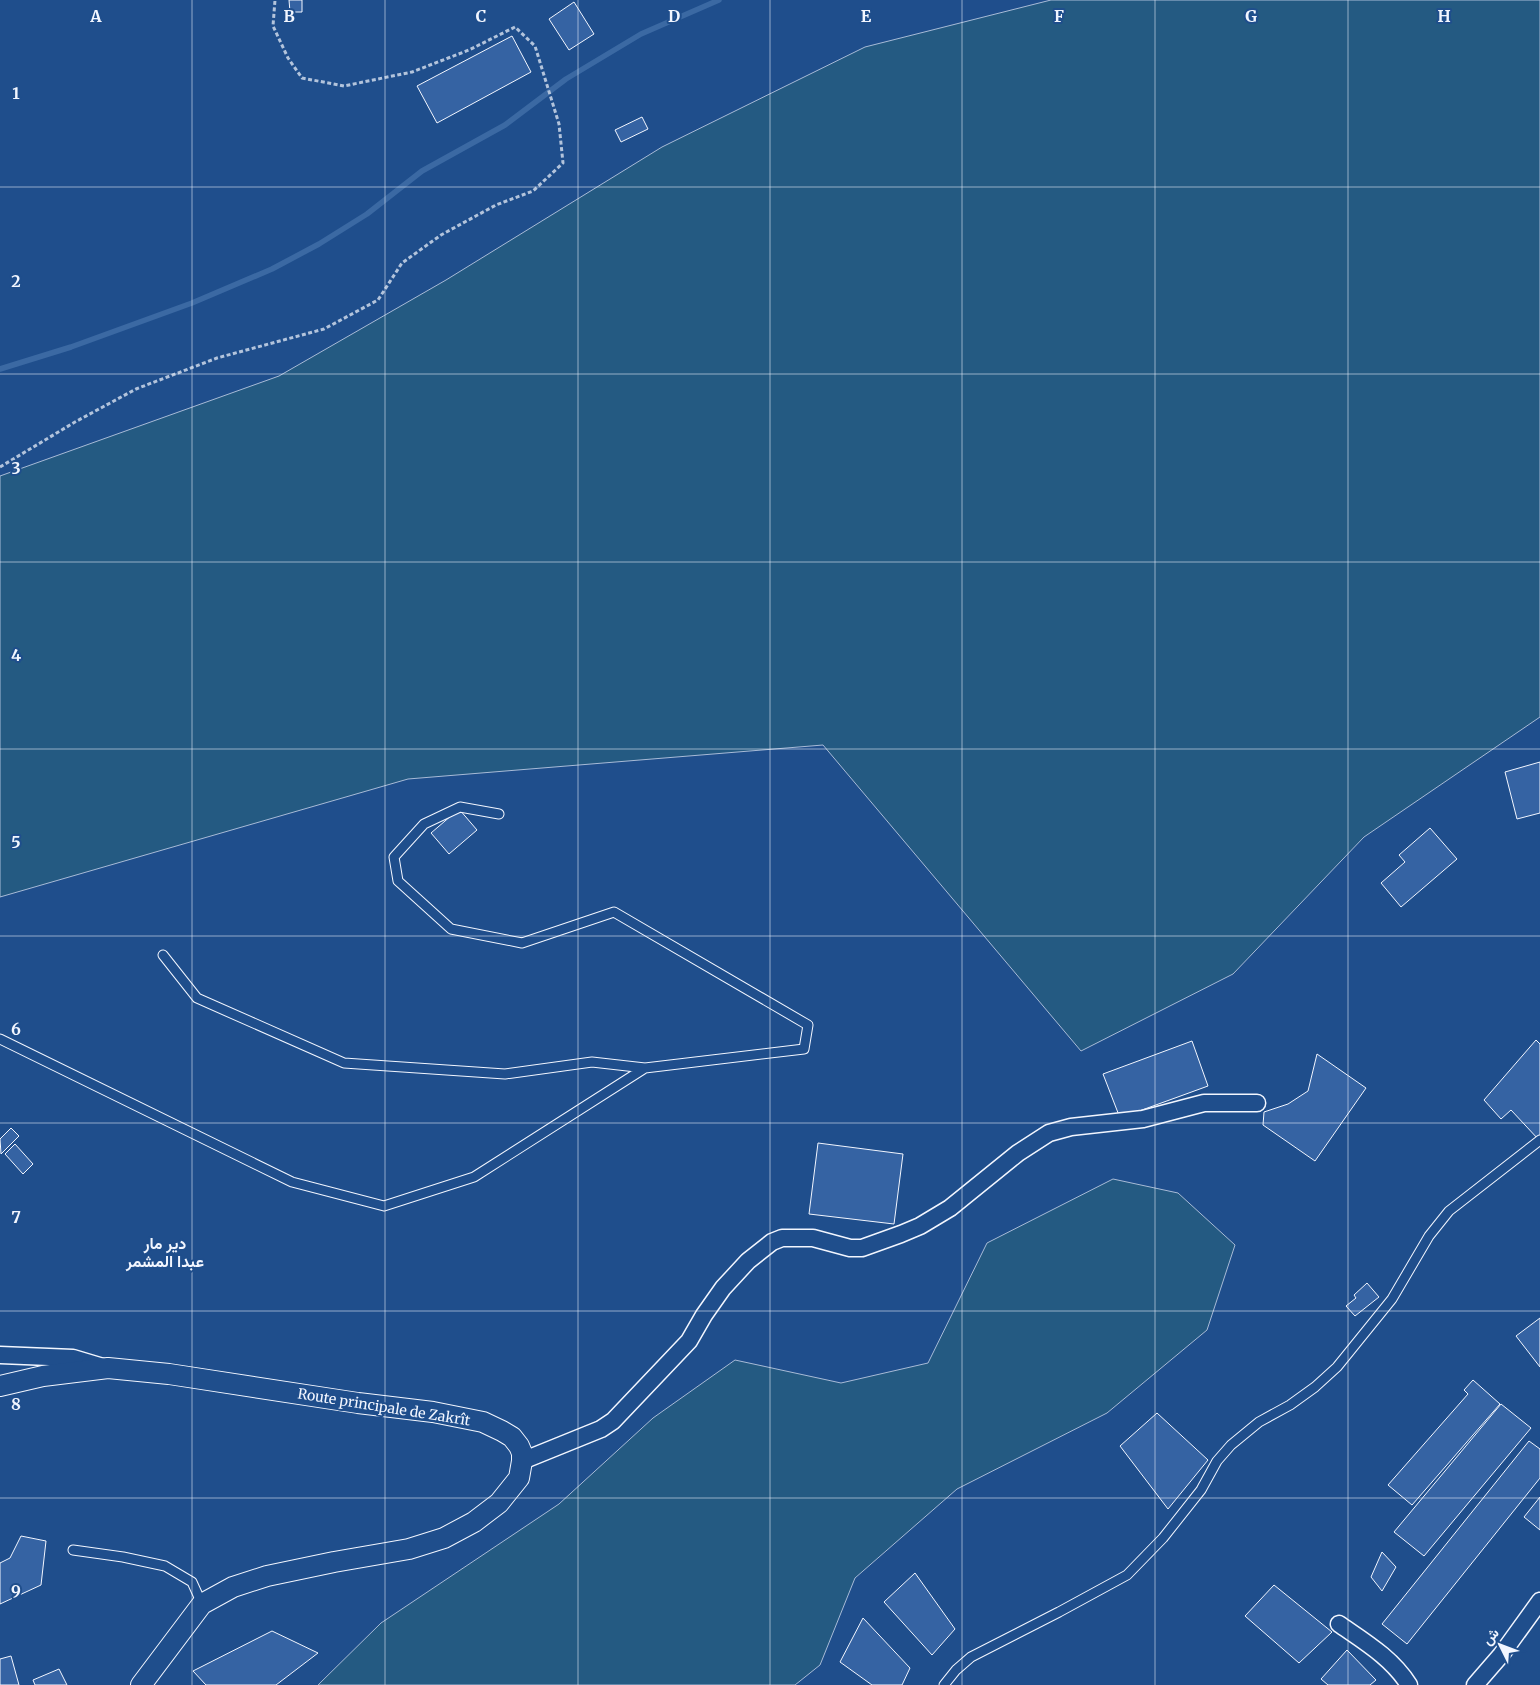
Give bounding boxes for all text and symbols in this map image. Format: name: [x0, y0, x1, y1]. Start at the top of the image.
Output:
text: A: [89, 6, 102, 26]
text: B: [283, 6, 295, 26]
text: C: [476, 6, 486, 26]
text: D: [668, 6, 680, 26]
text: E: [861, 6, 872, 26]
text: F: [1054, 6, 1064, 26]
text: G: [1245, 6, 1257, 26]
text: H: [1437, 6, 1451, 26]
text: 1: [12, 83, 20, 103]
text: 2: [11, 271, 21, 291]
text: 3: [11, 458, 21, 478]
text: 4: [11, 645, 21, 665]
text: 5: [11, 832, 21, 852]
text: 6: [11, 1019, 21, 1039]
text: 7: [11, 1207, 21, 1227]
district label: دير مار عبدا المشمر: [125, 1233, 204, 1272]
street label: Route principale de Zakrît: [296, 1384, 472, 1430]
text: 8: [11, 1394, 21, 1414]
text: 9: [11, 1581, 21, 1601]
north arrow: [1475, 1620, 1525, 1670]
text: ش: [1478, 1624, 1503, 1649]

